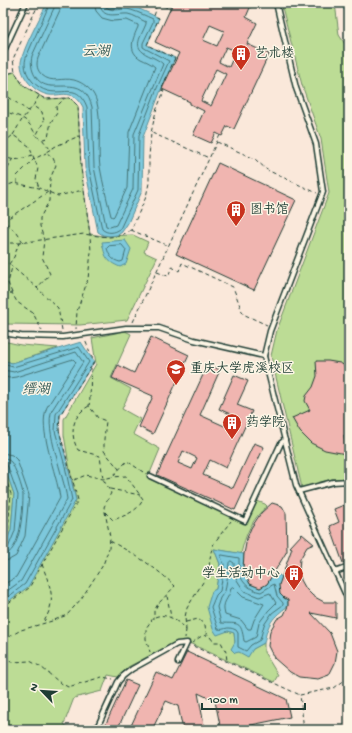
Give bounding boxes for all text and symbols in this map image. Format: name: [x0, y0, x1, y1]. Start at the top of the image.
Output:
building icon: 艺术楼: [230, 43, 252, 71]
water label: 云湖: [82, 44, 112, 61]
place label: 艺术楼: [255, 46, 294, 62]
building icon: 图书馆: [225, 199, 247, 227]
place label: 图书馆: [250, 202, 289, 218]
school or university icon: 重庆大学虎溪校区: [165, 358, 187, 386]
place label: 重庆大学虎溪校区: [190, 360, 294, 377]
water label: 缙湖: [22, 382, 52, 399]
building icon: 药学院: [221, 412, 243, 440]
place label: 药学院: [246, 414, 285, 431]
building icon: 学生活动中心: [283, 563, 305, 591]
place label: 学生活动中心: [202, 565, 280, 582]
north arrow: [22, 671, 62, 711]
text: N: [28, 682, 42, 693]
scale bar: [202, 685, 305, 711]
text: 100 m: [207, 694, 238, 708]

